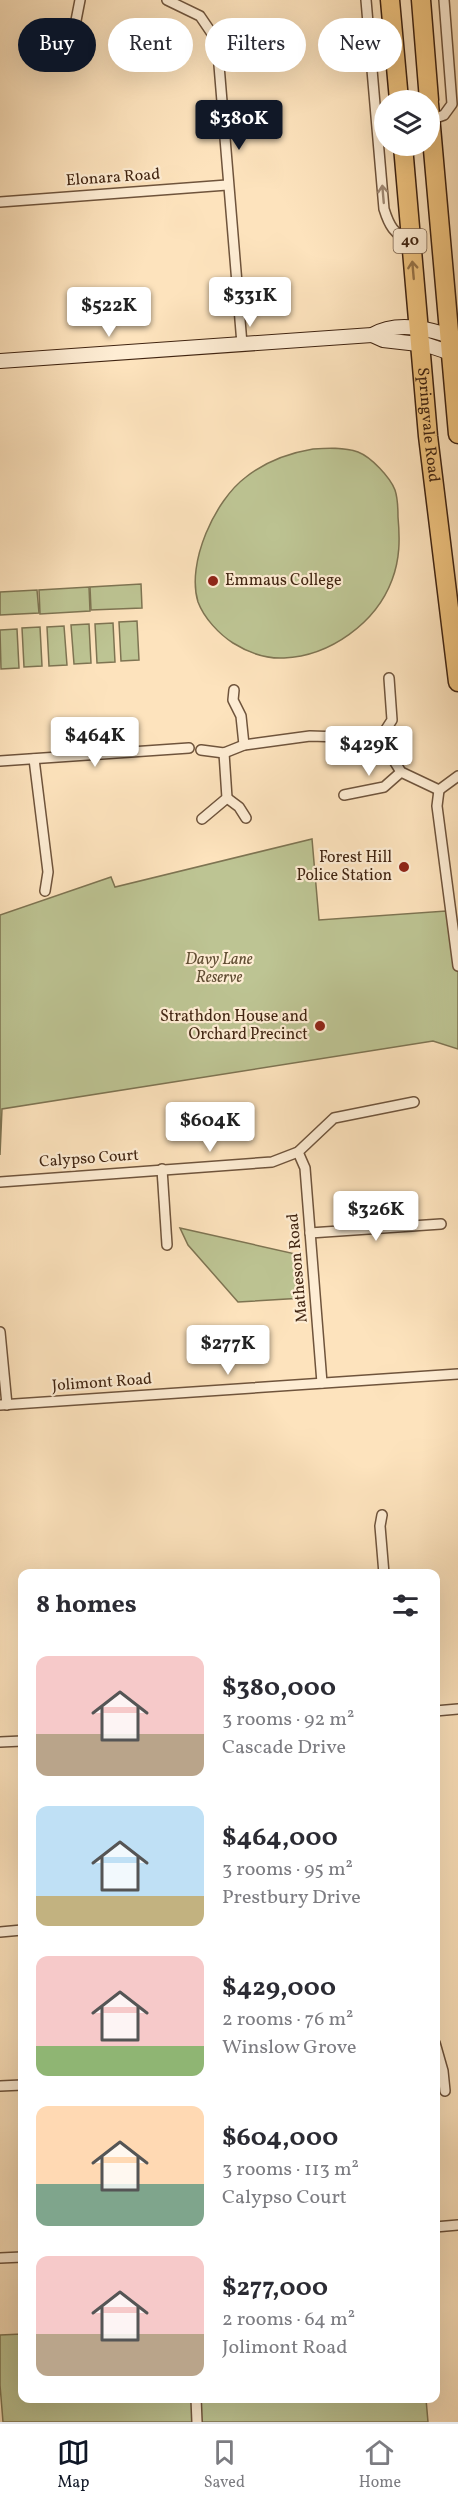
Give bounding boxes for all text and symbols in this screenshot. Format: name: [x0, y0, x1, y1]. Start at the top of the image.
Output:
chip: Buy: [18, 18, 96, 72]
chip: Rent: [108, 18, 193, 72]
chip: Filters: [205, 18, 306, 72]
chip: New: [318, 18, 402, 72]
map controls: [374, 90, 440, 156]
button: layers: [374, 90, 440, 156]
pin: $380K: [197, 100, 281, 151]
text: $380K: [209, 105, 269, 133]
street label: Elonara Road: [65, 164, 161, 192]
one-way arrow: [377, 184, 388, 204]
road number: 40: [394, 229, 426, 253]
one-way arrow: [407, 260, 418, 280]
pin: $331K: [208, 277, 292, 328]
text: $331K: [223, 282, 277, 310]
pin: $522K: [67, 287, 151, 338]
text: $522K: [81, 292, 137, 320]
street label: Springvale Road: [411, 366, 445, 484]
place label: Emmaus College: [225, 570, 342, 592]
marker: Emmaus College: [206, 574, 220, 588]
pin: $464K: [53, 717, 137, 768]
text: $464K: [65, 722, 125, 750]
pin: $429K: [327, 726, 411, 777]
text: $429K: [339, 731, 399, 759]
place label: Forest Hill Police Station: [296, 847, 392, 887]
marker: Forest Hill Police Station: [397, 860, 411, 874]
park label: Davy Lane Reserve: [185, 949, 253, 989]
place label: Strathdon House and Orchard Precinct: [160, 1006, 308, 1046]
marker: Strathdon House and Orchard Precinct: [313, 1019, 327, 1033]
pin: $604K: [168, 1102, 252, 1153]
text: $604K: [180, 1107, 240, 1135]
street label: Calypso Court: [38, 1145, 140, 1173]
pin: $326K: [334, 1191, 418, 1242]
text: $326K: [347, 1196, 405, 1224]
street label: Matheson Road: [282, 1212, 314, 1324]
pin: $277K: [186, 1325, 270, 1376]
text: $277K: [201, 1330, 255, 1358]
street label: Jolimont Road: [51, 1369, 153, 1397]
text: 8 homes: [36, 1587, 137, 1623]
icon: filters: [389, 1589, 422, 1622]
text: $380,000: [222, 1670, 336, 1706]
icon: home: [84, 1680, 156, 1752]
text: 3 rooms · 92 m²: [222, 1706, 354, 1734]
text: Cascade Drive: [222, 1734, 346, 1762]
text: $464,000: [222, 1820, 338, 1856]
icon: home: [84, 1830, 156, 1902]
text: 3 rooms · 95 m²: [222, 1856, 353, 1884]
text: Prestbury Drive: [222, 1884, 361, 1912]
text: $429,000: [222, 1970, 336, 2006]
icon: home: [84, 1980, 156, 2052]
text: 2 rooms · 76 m²: [222, 2006, 354, 2034]
text: Winslow Grove: [222, 2034, 357, 2062]
text: $604,000: [222, 2120, 338, 2156]
icon: home: [84, 2130, 156, 2202]
text: 3 rooms · 113 m²: [222, 2156, 359, 2184]
text: Calypso Court: [222, 2184, 347, 2212]
text: $277,000: [222, 2270, 328, 2306]
icon: home: [84, 2280, 156, 2352]
text: 2 rooms · 64 m²: [222, 2306, 355, 2334]
text: Jolimont Road: [222, 2334, 347, 2362]
tab: Map: [57, 2436, 90, 2494]
tab: Saved: [204, 2436, 245, 2494]
tab: Home: [359, 2436, 401, 2494]

